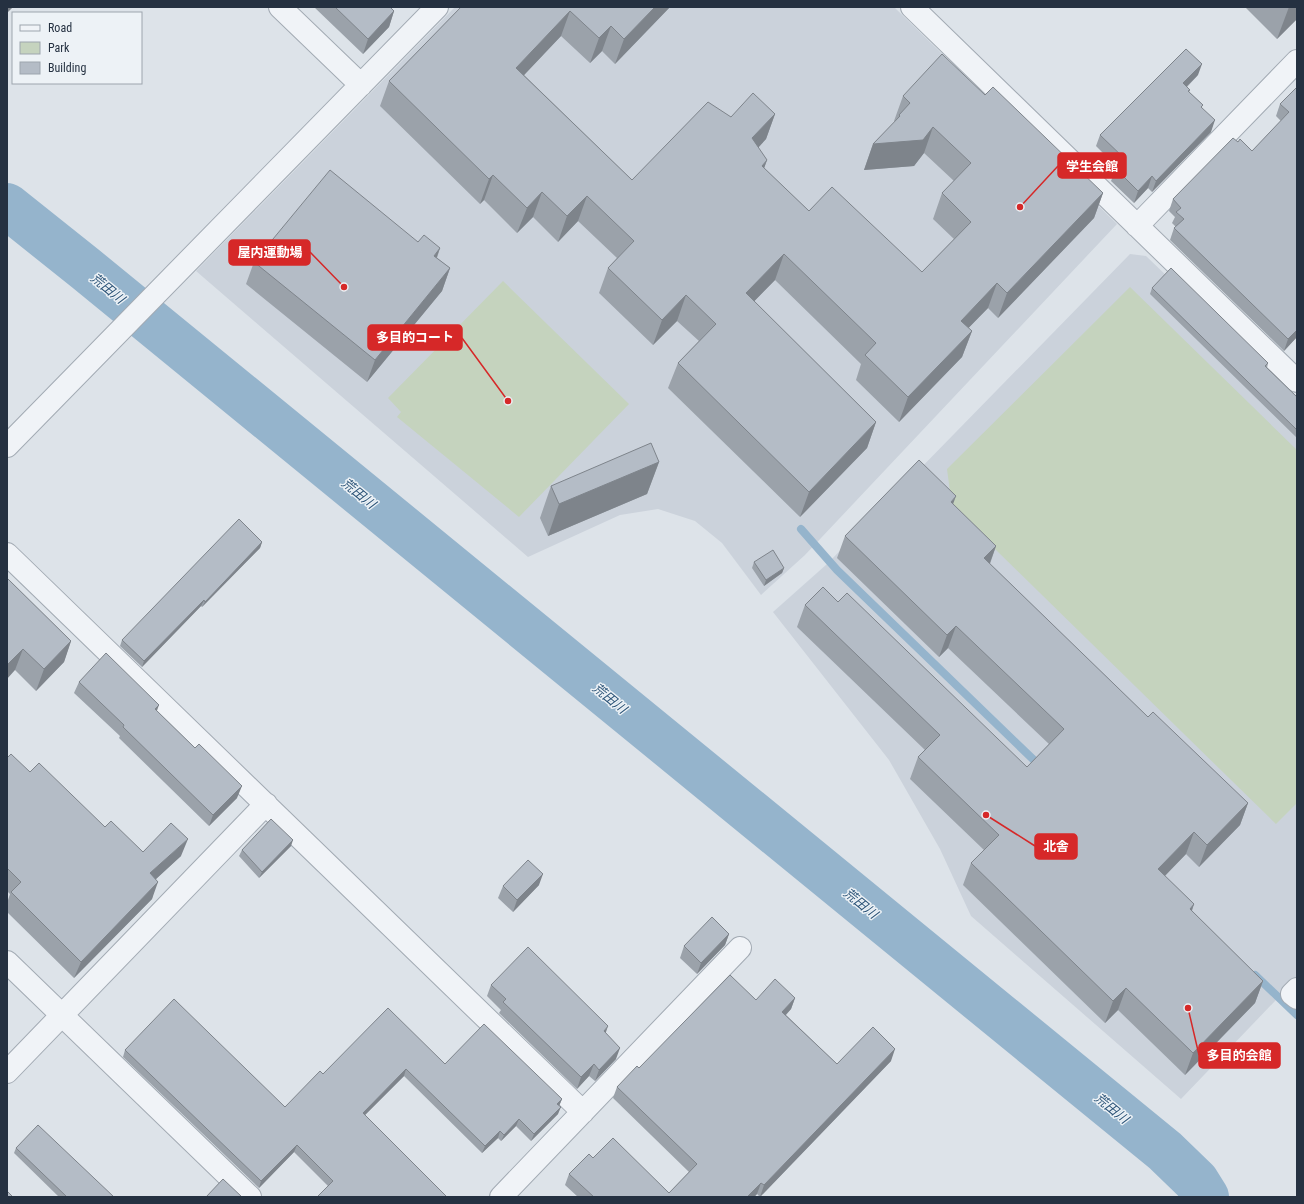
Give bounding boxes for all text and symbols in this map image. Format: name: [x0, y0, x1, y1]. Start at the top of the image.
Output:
legend: [12, 12, 142, 84]
text: Road: [48, 21, 72, 35]
text: Park: [48, 41, 70, 55]
text: Building: [48, 61, 86, 75]
callout: 学生会館: [1058, 153, 1126, 178]
text: 学生会館: [1066, 159, 1118, 174]
callout: 屋内運動場: [229, 240, 310, 265]
text: 屋内運動場: [237, 245, 303, 260]
water label: 荒田川: [88, 270, 129, 308]
callout: 多目的コート: [368, 325, 462, 350]
text: 多目的コート: [376, 330, 454, 345]
water label: 荒田川: [339, 475, 380, 513]
water label: 荒田川: [590, 680, 631, 718]
callout: 北舎: [1035, 834, 1077, 859]
text: 北舎: [1043, 839, 1069, 854]
water label: 荒田川: [841, 885, 882, 923]
callout: 多目的会館: [1199, 1043, 1280, 1068]
text: 多目的会館: [1206, 1048, 1272, 1063]
water label: 荒田川: [1092, 1090, 1133, 1128]

